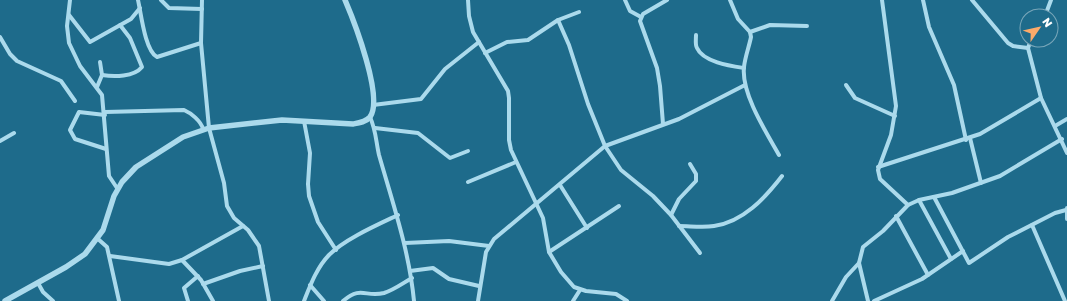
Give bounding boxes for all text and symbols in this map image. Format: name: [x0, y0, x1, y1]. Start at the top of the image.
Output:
north arrow: [1019, 8, 1059, 48]
text: N: [1040, 15, 1055, 29]

